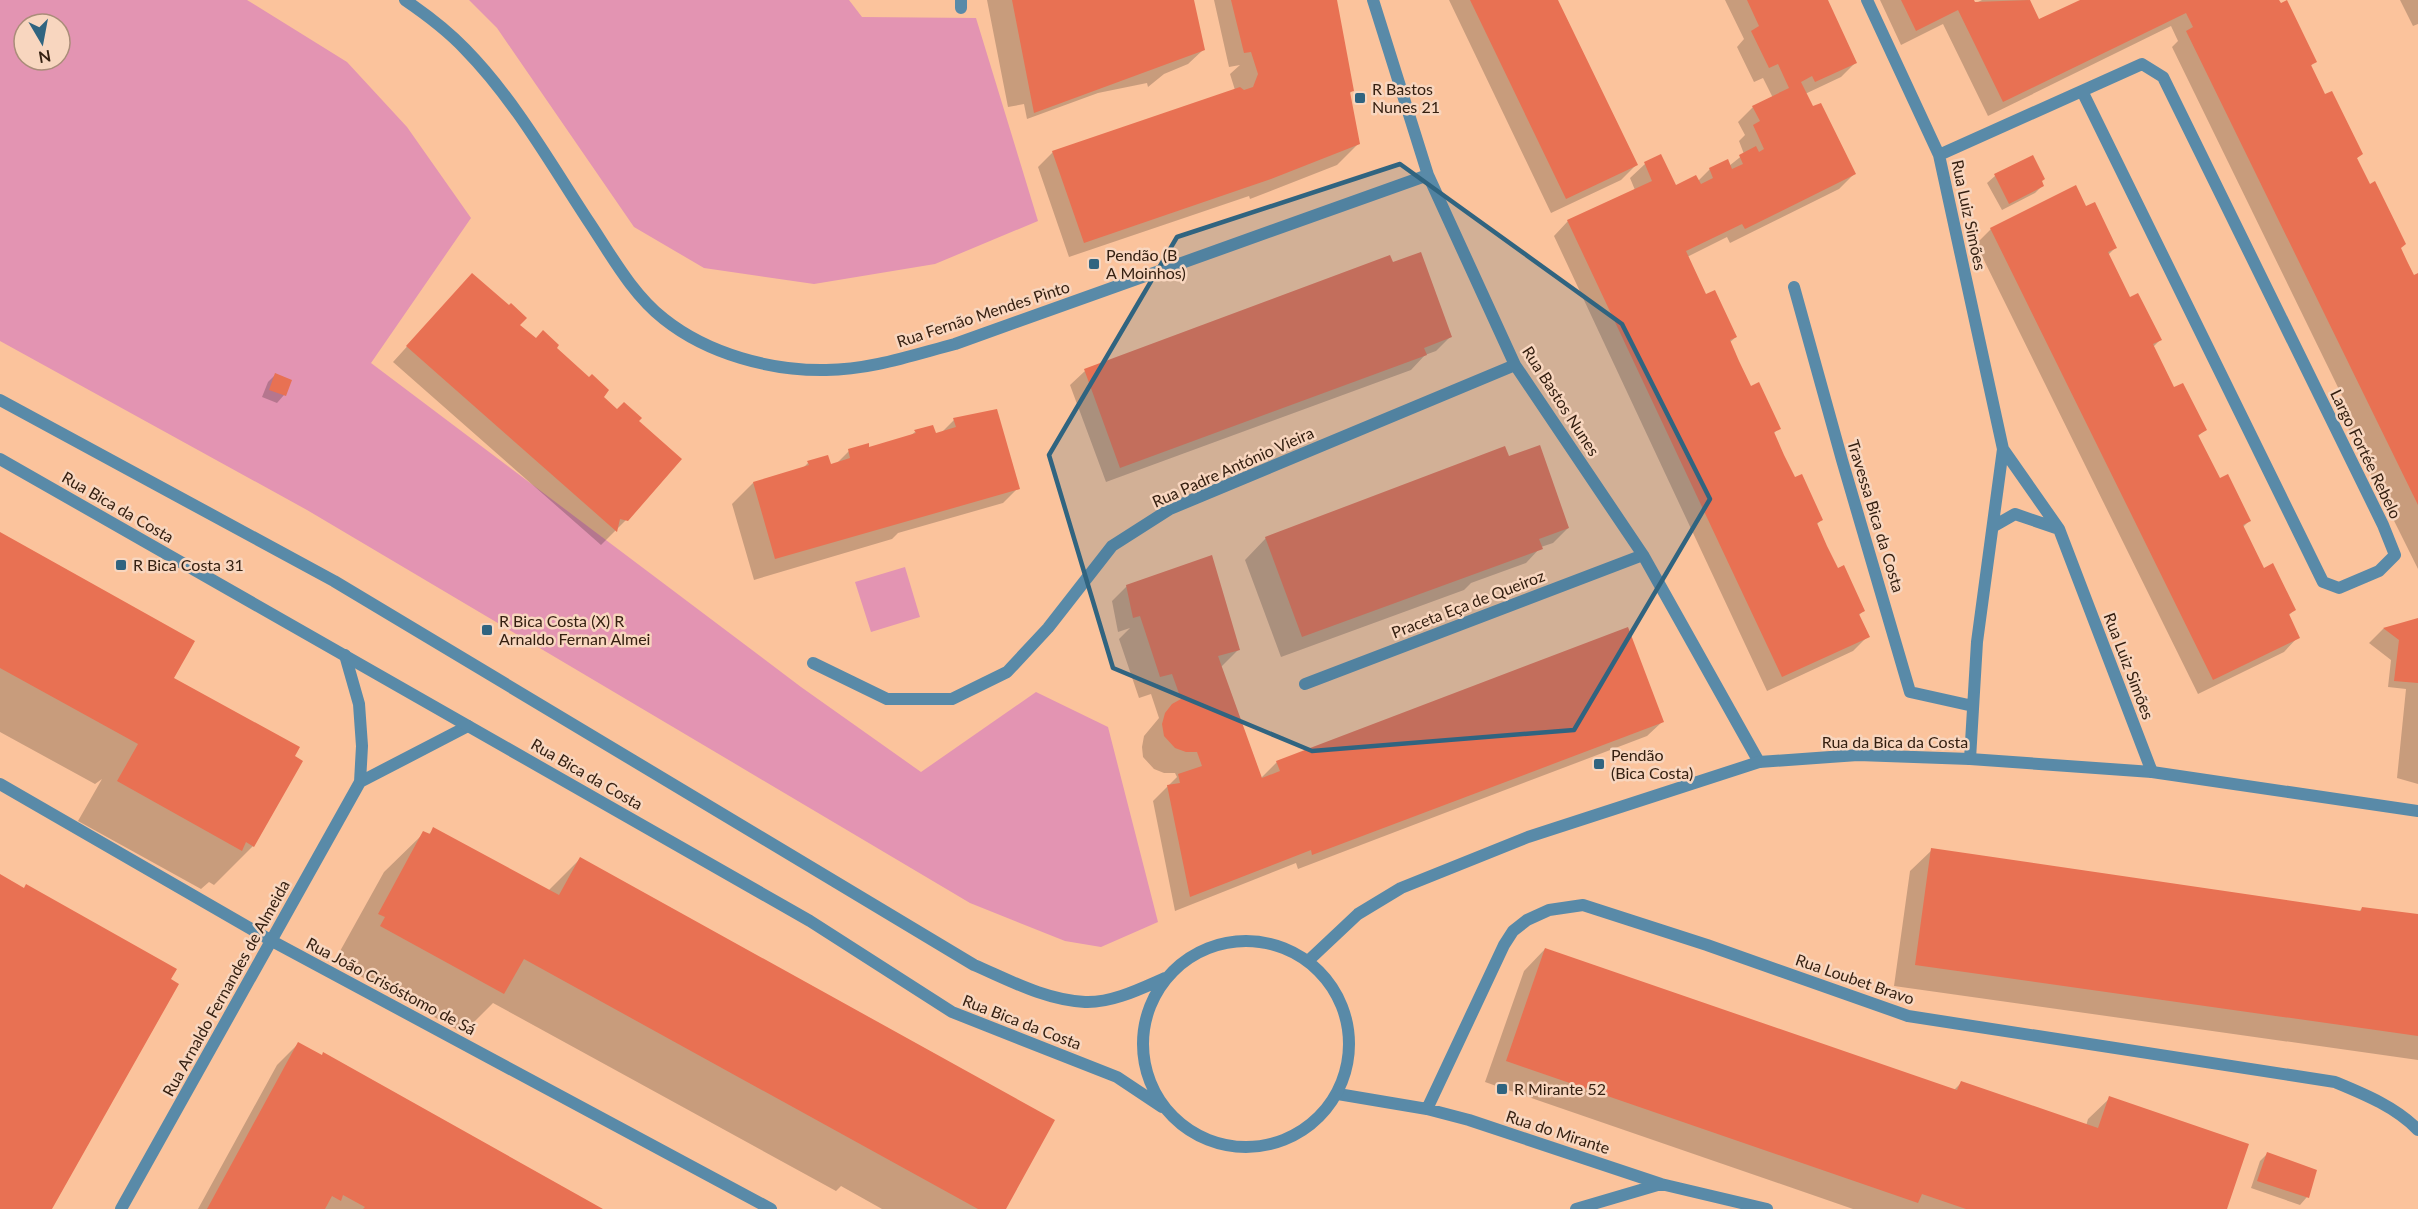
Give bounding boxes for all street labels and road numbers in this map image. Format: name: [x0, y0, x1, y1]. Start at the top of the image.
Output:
street label: Rua Luiz Simões: [1948, 158, 1990, 272]
street label: Rua Fernão Mendes Pinto: [894, 277, 1072, 350]
street label: Rua Bastos Nunes: [1519, 342, 1604, 459]
street label: Largo Fortée Rebelo: [2327, 386, 2406, 521]
street label: Rua Padre António Vieira: [1149, 422, 1317, 511]
street label: Travessa Bica da Costa: [1844, 437, 1909, 594]
street label: Rua Bica da Costa: [59, 467, 177, 546]
street label: Praceta Eça de Queiroz: [1389, 566, 1547, 641]
street label: Rua Luiz Simões: [2100, 610, 2159, 722]
street label: Rua da Bica da Costa: [1822, 732, 1968, 751]
street label: Rua Bica da Costa: [528, 734, 646, 813]
street label: Rua Arnaldo Fernandes de Almeida: [158, 876, 293, 1099]
street label: Rua João Crisóstomo de Sá: [303, 933, 479, 1038]
street label: Rua Loubet Bravo: [1793, 949, 1917, 1008]
street label: Rua Bica da Costa: [960, 990, 1084, 1053]
street label: Rua do Mirante: [1504, 1106, 1612, 1157]

